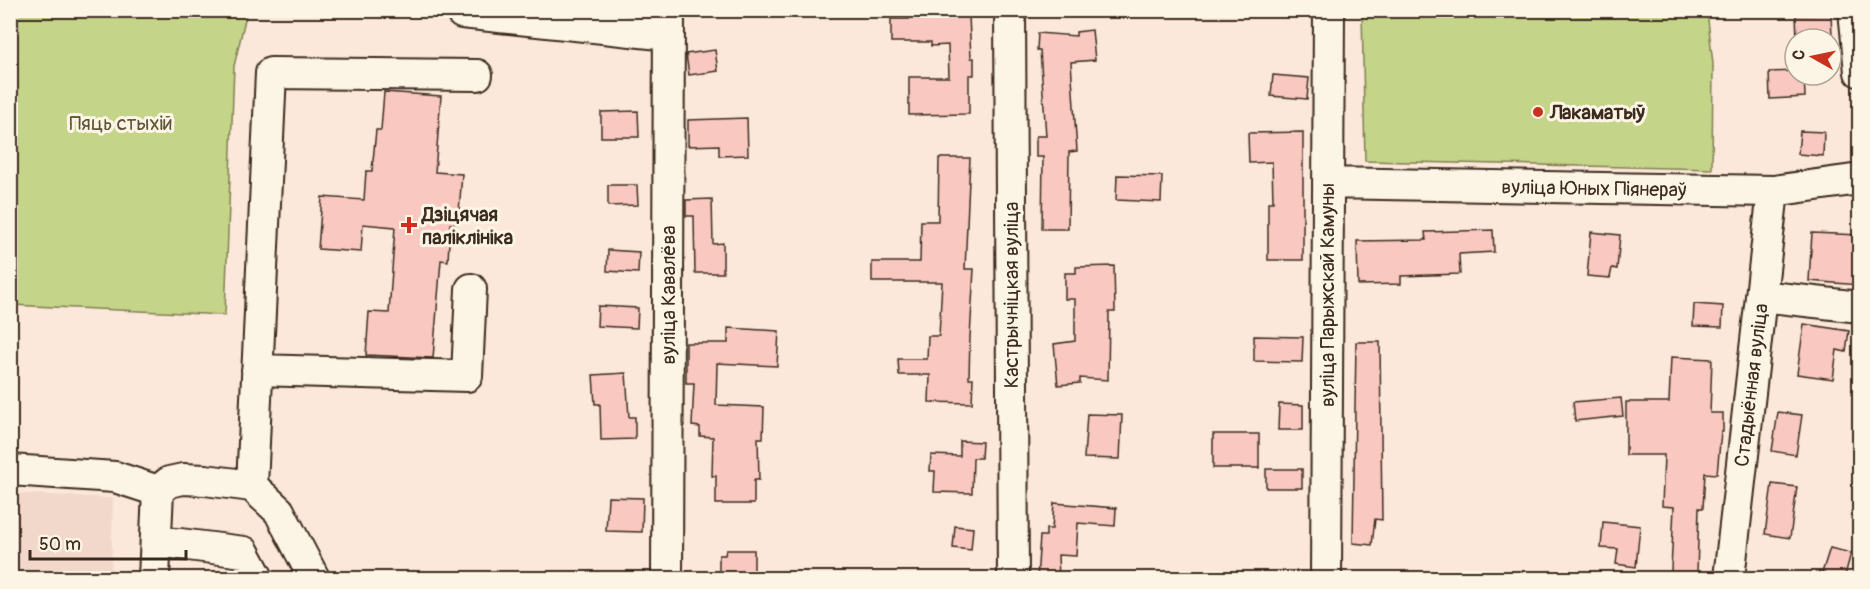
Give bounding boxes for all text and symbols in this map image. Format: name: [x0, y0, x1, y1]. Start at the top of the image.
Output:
north arrow: [1783, 27, 1843, 87]
text: С: [1789, 48, 1810, 61]
place label: Лакаматыў: [1549, 100, 1645, 125]
marker: Лакаматыў: [1531, 105, 1545, 119]
park label: Пяць стыхій: [69, 111, 173, 136]
street label: вуліца Юных Піянераў: [1501, 174, 1687, 203]
street label: вуліца Парыжскай Камуны: [1315, 183, 1340, 407]
place label: Дзіцячая паліклініка: [421, 202, 513, 250]
street label: Кастрычніцкая вуліца: [999, 202, 1024, 388]
marker: Дзіцячая паліклініка: [400, 216, 418, 234]
street label: вуліца Кавалёва: [656, 225, 681, 365]
street label: Стадыённая вуліца: [1729, 302, 1774, 468]
scale bar: [30, 523, 186, 561]
text: 50 m: [39, 533, 81, 556]

